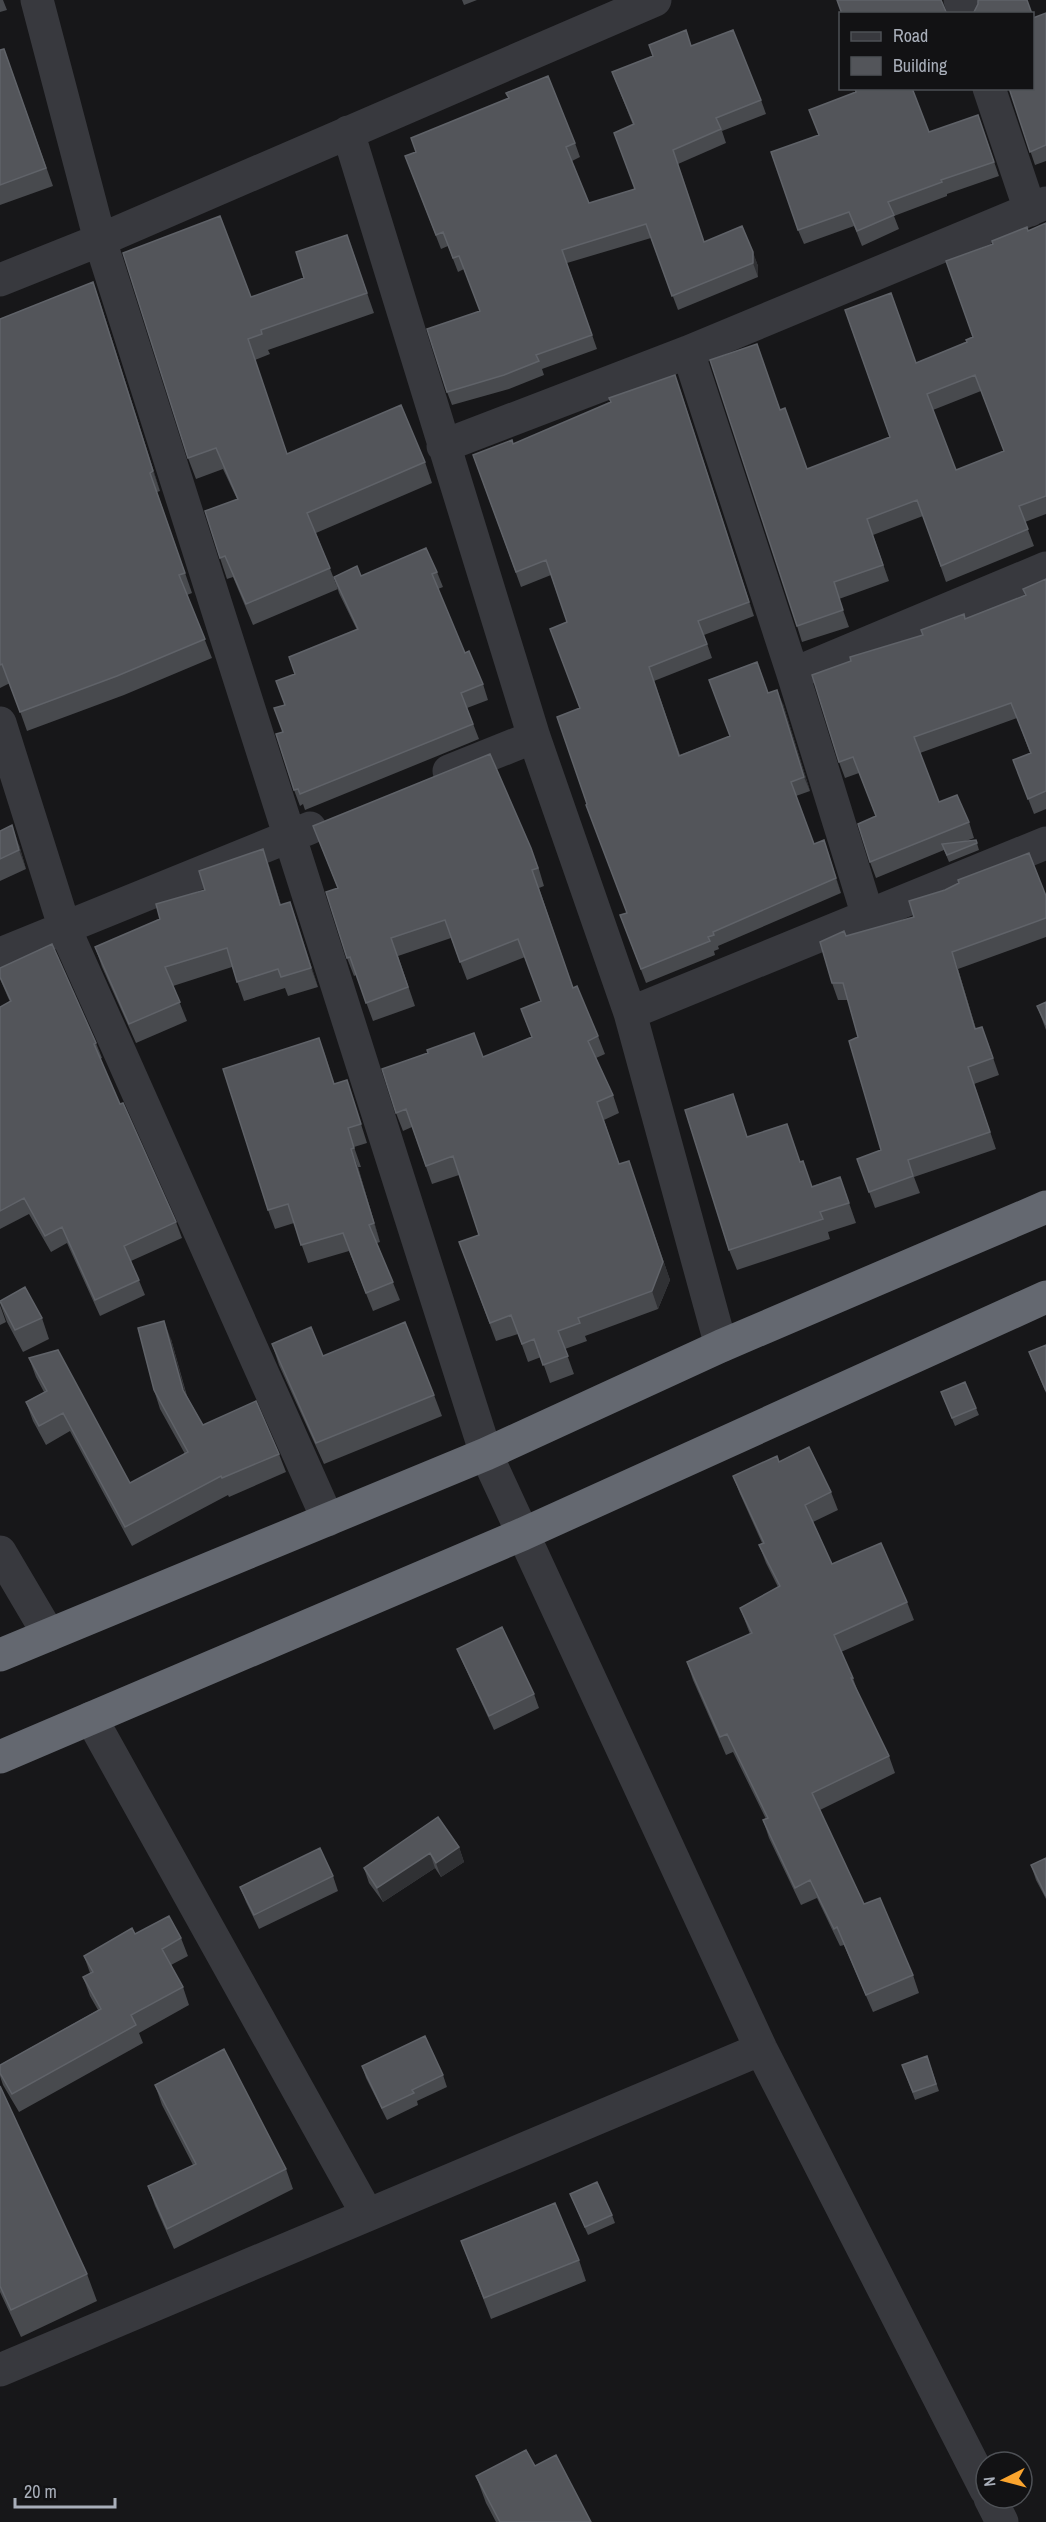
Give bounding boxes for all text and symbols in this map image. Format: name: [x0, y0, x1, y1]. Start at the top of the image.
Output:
legend: [839, 12, 1034, 90]
text: Road: [893, 23, 928, 48]
text: Building: [893, 53, 948, 78]
north arrow: [974, 2450, 1034, 2510]
scale bar: [15, 2471, 116, 2509]
text: N: [978, 2476, 1001, 2487]
text: 20 m: [24, 2479, 57, 2504]

